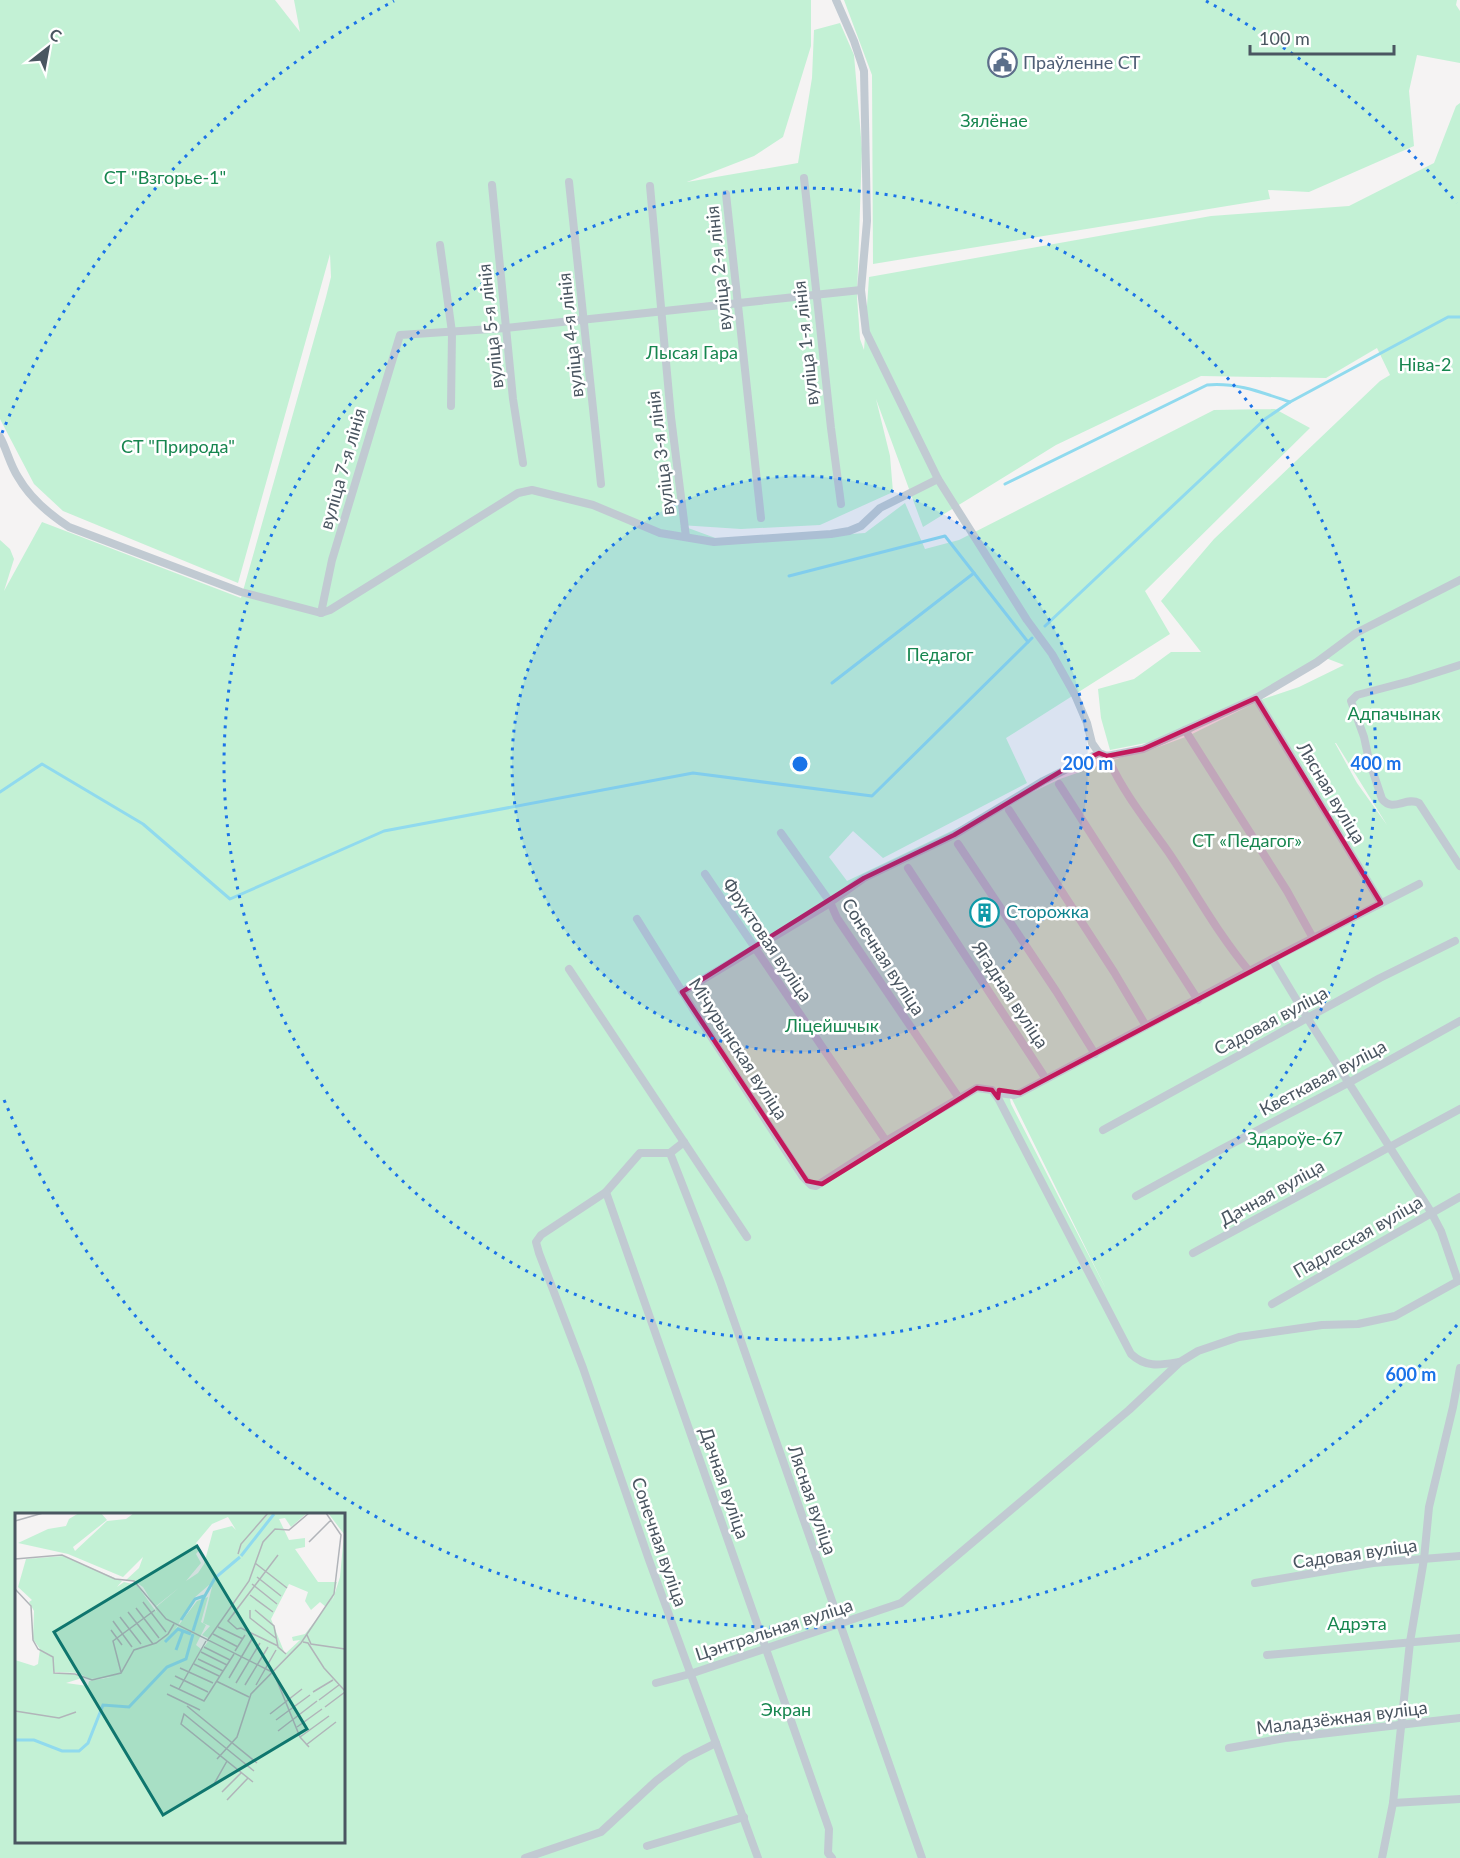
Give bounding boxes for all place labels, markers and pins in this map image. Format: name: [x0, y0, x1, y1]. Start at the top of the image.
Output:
public building icon: Праўленне СТ: [986, 47, 1018, 79]
place label: Праўленне СТ: [1023, 51, 1141, 73]
centre of rings: [790, 754, 810, 774]
building icon: Сторожка: [969, 896, 1001, 928]
place label: Сторожка: [1006, 900, 1089, 922]

